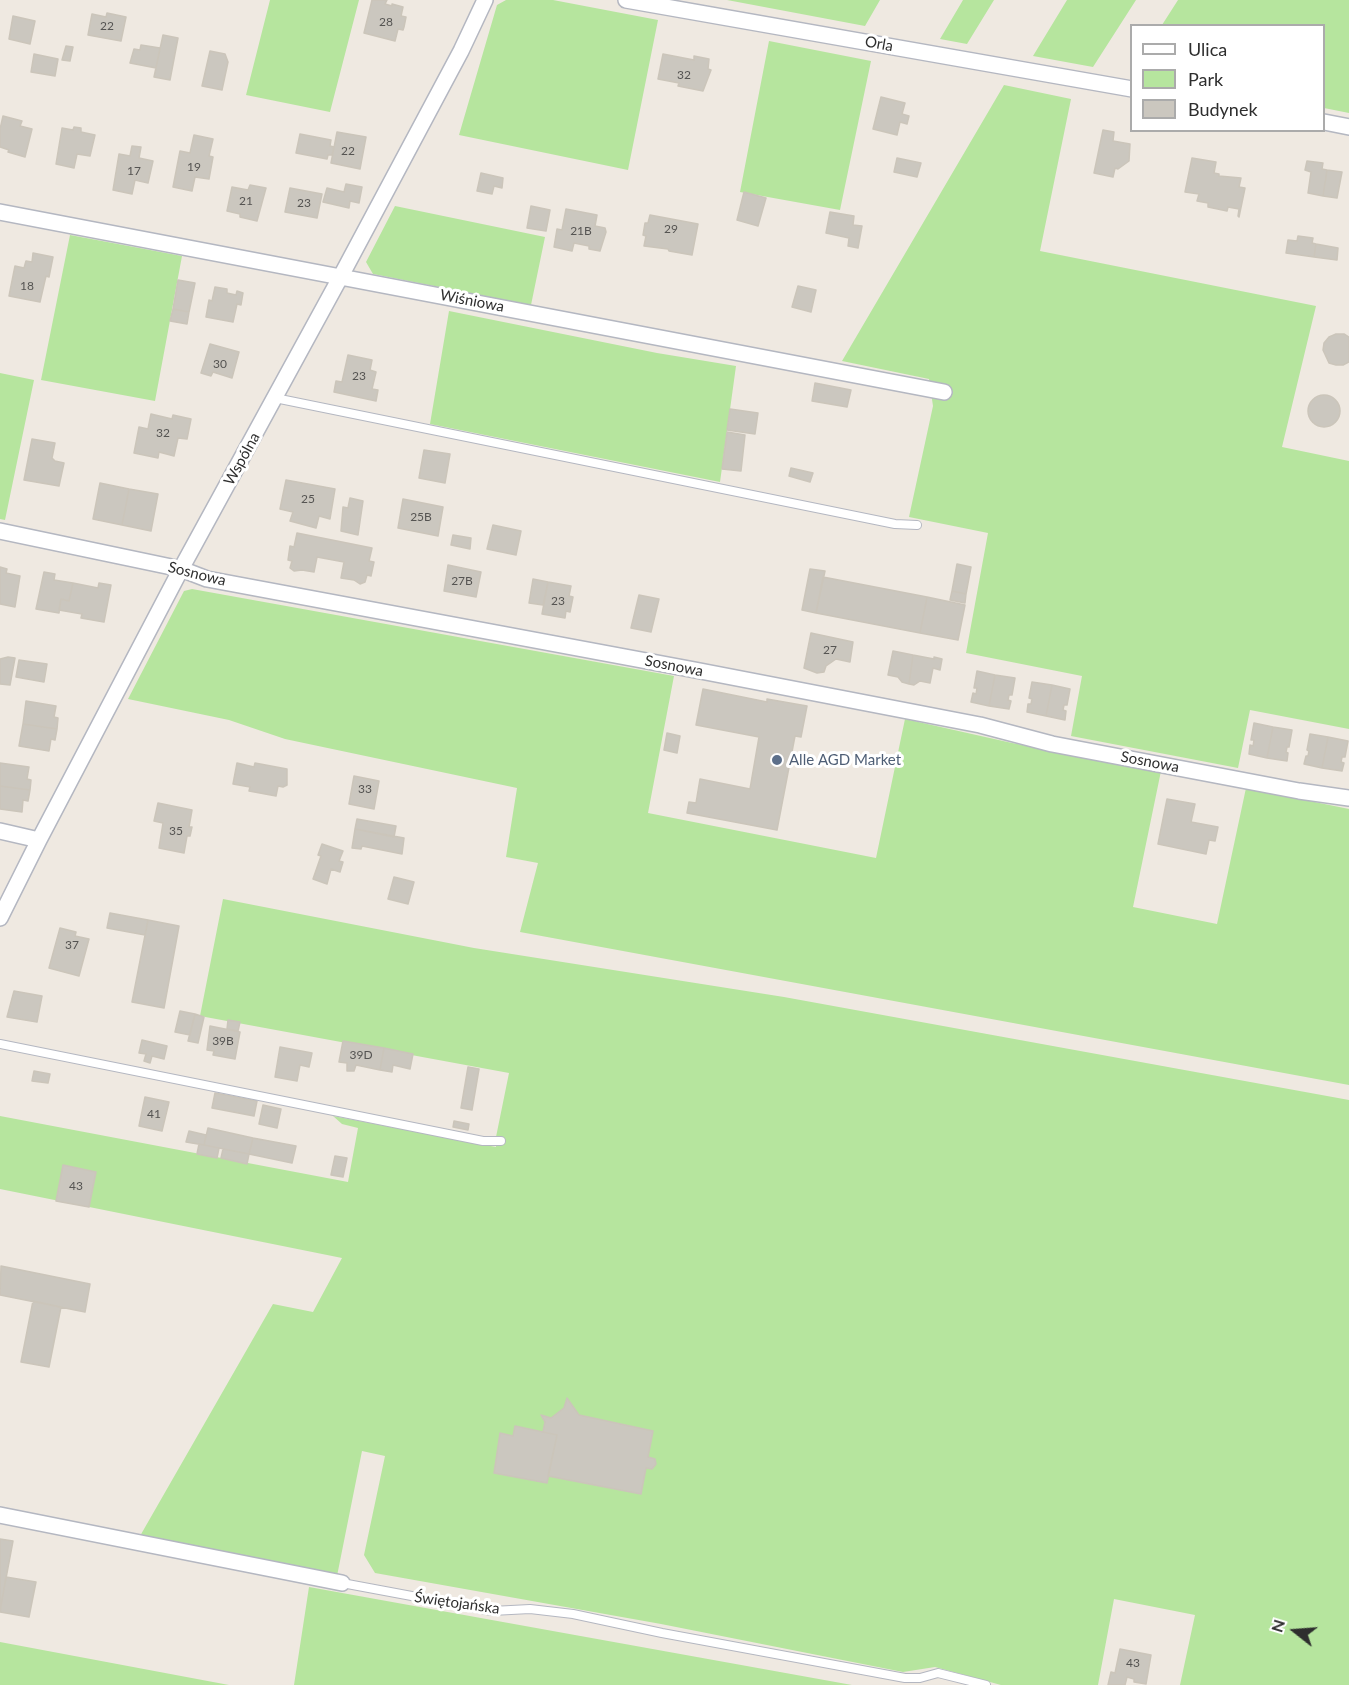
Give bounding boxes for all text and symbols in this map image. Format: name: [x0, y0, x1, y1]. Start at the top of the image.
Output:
house number: 28: [379, 15, 393, 29]
house number: 22: [100, 19, 114, 33]
legend: [1130, 24, 1325, 132]
street label: Orla: [863, 33, 895, 55]
text: Ulica: [1188, 38, 1227, 60]
house number: 32: [677, 68, 691, 82]
text: Park: [1188, 68, 1223, 90]
text: Budynek: [1188, 98, 1258, 120]
house number: 22: [341, 144, 355, 158]
house number: 19: [187, 160, 201, 174]
house number: 17: [127, 164, 141, 178]
house number: 21: [239, 194, 253, 208]
house number: 23: [297, 196, 311, 210]
house number: 29: [664, 222, 678, 236]
house number: 21B: [570, 224, 592, 238]
house number: 18: [20, 279, 34, 293]
street label: Wiśniowa: [438, 286, 506, 316]
house number: 30: [213, 357, 227, 371]
house number: 23: [352, 369, 366, 383]
house number: 32: [156, 426, 170, 440]
street label: Wspólna: [220, 429, 264, 489]
house number: 25: [301, 492, 315, 506]
house number: 25B: [410, 510, 432, 524]
street label: Sosnowa: [166, 558, 228, 590]
house number: 27B: [451, 574, 473, 588]
house number: 23: [551, 594, 565, 608]
house number: 27: [823, 643, 837, 657]
street label: Sosnowa: [643, 652, 705, 680]
street label: Sosnowa: [1119, 748, 1181, 776]
place label: Alle AGD Market: [789, 751, 901, 769]
marker: Alle AGD Market: [770, 753, 784, 767]
house number: 33: [358, 782, 372, 796]
house number: 35: [169, 824, 183, 838]
house number: 37: [65, 938, 79, 952]
house number: 39B: [212, 1034, 234, 1048]
house number: 39D: [349, 1048, 373, 1062]
house number: 41: [147, 1107, 161, 1121]
house number: 43: [69, 1179, 83, 1193]
street label: Świętojańska: [413, 1588, 501, 1618]
north arrow: [1265, 1601, 1325, 1661]
text: N: [1266, 1617, 1288, 1634]
house number: 43: [1126, 1656, 1140, 1670]

